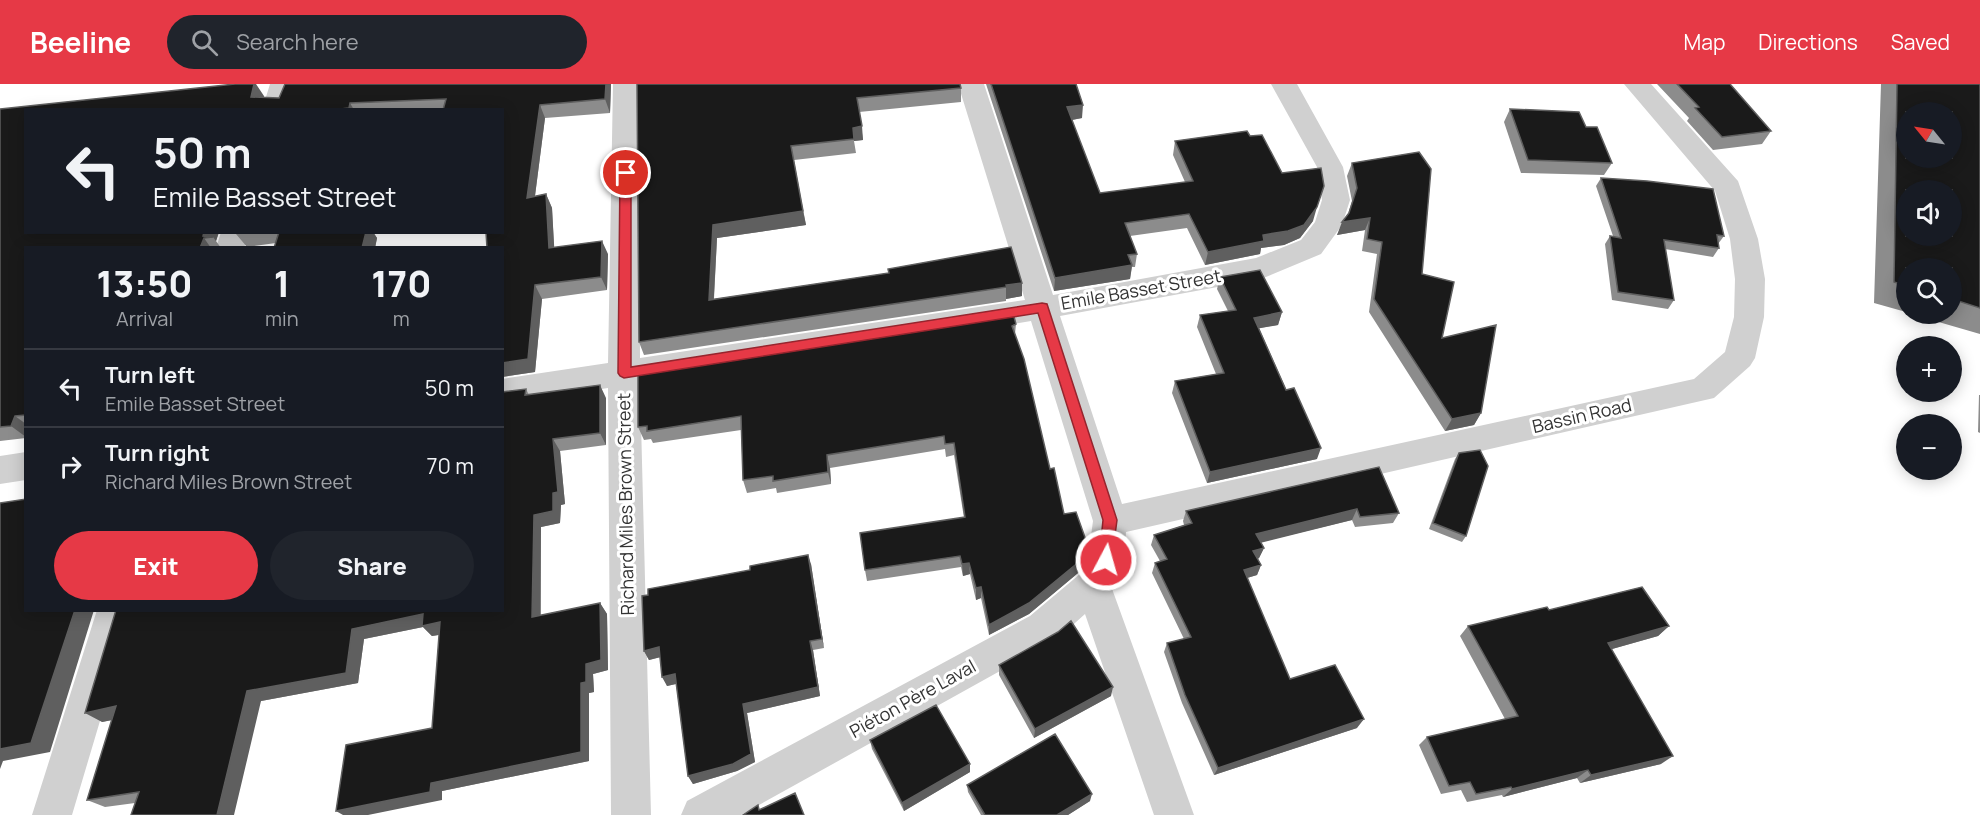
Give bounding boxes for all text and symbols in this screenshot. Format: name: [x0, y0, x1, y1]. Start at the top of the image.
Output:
search box: [167, 15, 587, 69]
text: Beeline: [30, 23, 131, 61]
icon: search: [188, 26, 221, 59]
text: Search here: [236, 27, 359, 57]
text: Map: [1684, 28, 1725, 56]
text: Directions: [1758, 28, 1858, 56]
text: Saved: [1891, 28, 1950, 56]
north arrow: [1896, 102, 1962, 168]
map controls: [1896, 102, 1962, 480]
text: 50 m: [153, 123, 251, 181]
icon: left: [54, 132, 132, 210]
pin: [600, 147, 651, 198]
icon: arrive: [609, 156, 642, 189]
text: Emile Basset Street: [153, 178, 396, 215]
button: sound: [1896, 180, 1962, 246]
button: search: [1896, 258, 1962, 324]
text: 13:50: [97, 259, 193, 308]
text: 1: [274, 259, 290, 308]
text: 170: [371, 259, 431, 308]
street label: Emile Basset Street: [1059, 263, 1223, 315]
text: Arrival: [116, 305, 173, 332]
text: min: [265, 305, 299, 332]
text: m: [393, 305, 410, 332]
button: +: [1896, 336, 1962, 402]
text: Turn left: [105, 360, 195, 390]
icon: left: [54, 372, 87, 405]
text: 50 m: [425, 373, 474, 403]
text: Emile Basset Street: [105, 390, 285, 417]
street label: Bassin Road: [1530, 392, 1634, 438]
street label: Richard Miles Brown Street: [611, 393, 639, 615]
button: −: [1896, 414, 1962, 480]
text: Turn right: [105, 438, 210, 468]
icon: right: [54, 450, 87, 483]
text: 70 m: [426, 451, 474, 481]
text: Richard Miles Brown Street: [105, 468, 352, 495]
position arrow: [1074, 528, 1138, 592]
button: Exit: [54, 531, 258, 600]
button: Share: [270, 531, 474, 600]
street label: Piéton Père Laval: [845, 653, 980, 743]

